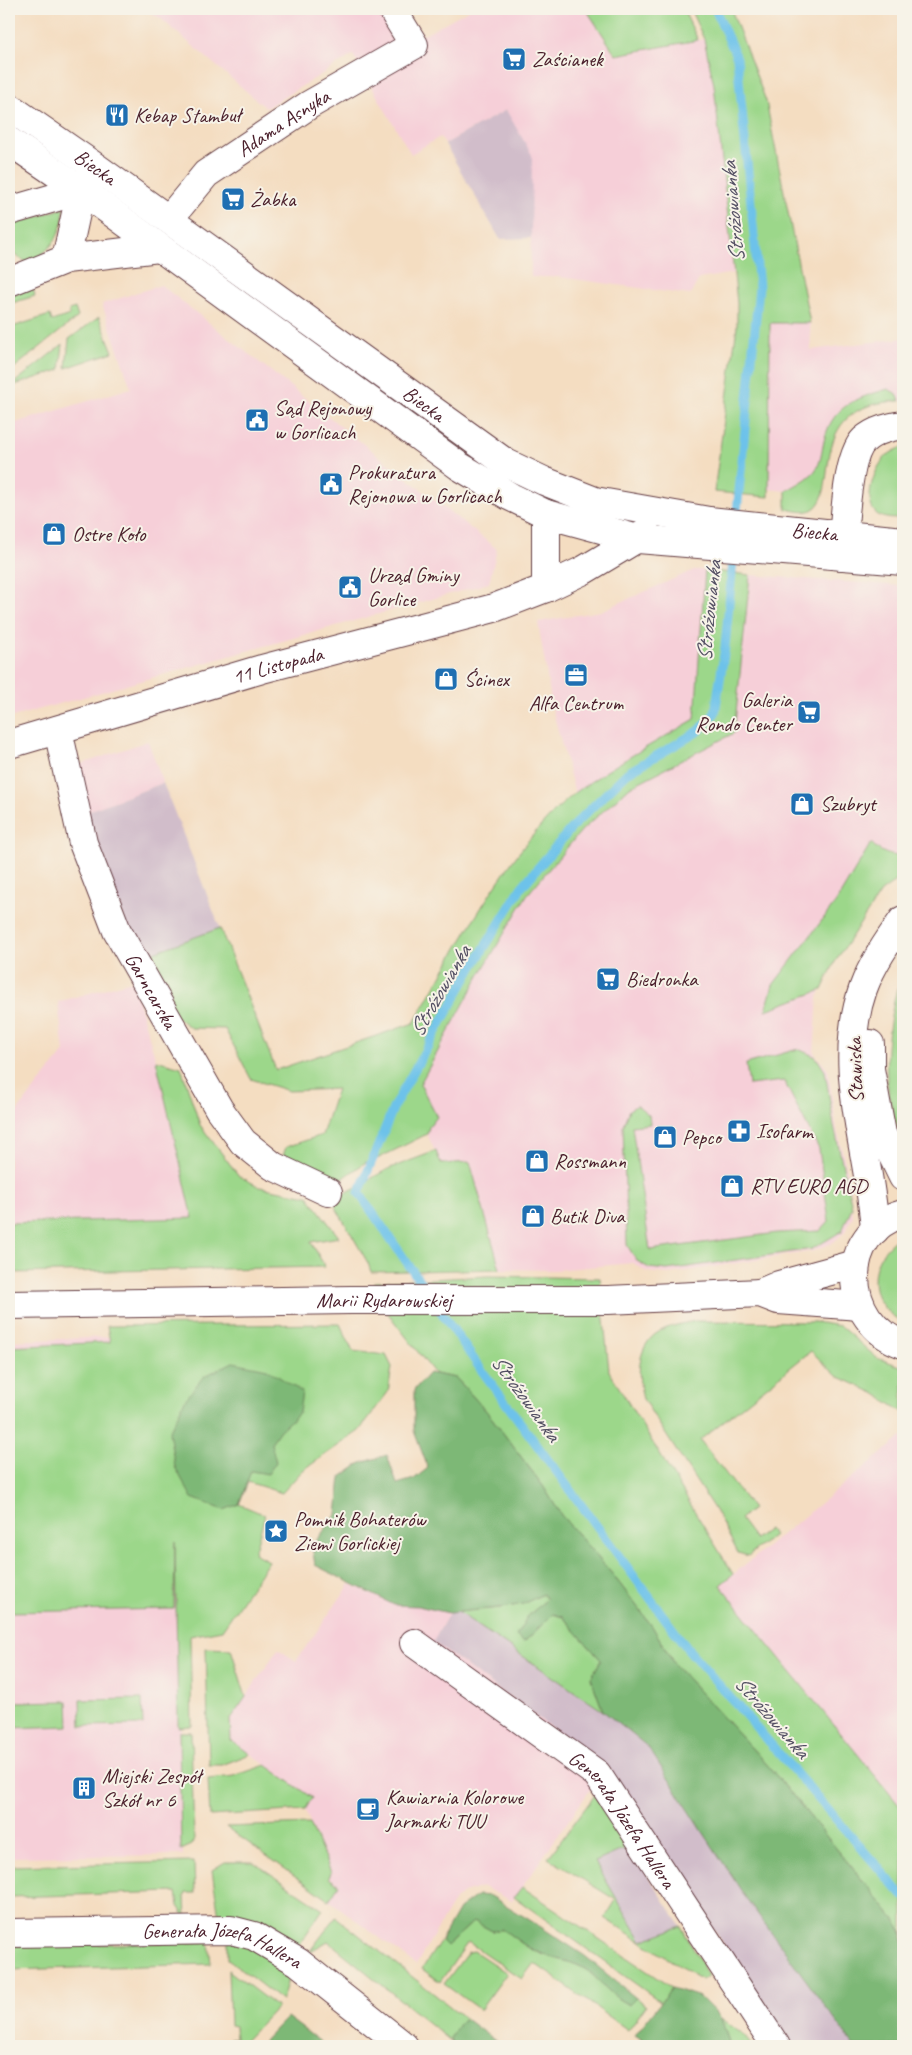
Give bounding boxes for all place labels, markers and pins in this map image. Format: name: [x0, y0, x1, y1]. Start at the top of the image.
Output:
supermarket icon: Zaścianek: [501, 46, 527, 72]
place label: Zaścianek: [532, 46, 604, 72]
restaurant icon: Kebap Stambuł: [104, 102, 130, 128]
place label: Kebap Stambuł: [134, 102, 244, 128]
supermarket icon: Żabka: [220, 186, 246, 212]
place label: Żabka: [250, 186, 297, 212]
place label: Sąd Rejonowy w Gorlicach: [274, 395, 373, 445]
public building icon: Sąd Rejonowy w Gorlicach: [244, 407, 270, 433]
place label: Prokuratura Rejonowa w Gorlicach: [348, 459, 502, 509]
public building icon: Prokuratura Rejonowa w Gorlicach: [318, 471, 344, 497]
shop icon: Ostre Koło: [41, 521, 67, 547]
place label: Ostre Koło: [72, 521, 147, 547]
place label: Urząd Gminy Gorlice: [368, 562, 460, 612]
public building icon: Urząd Gminy Gorlice: [337, 574, 363, 600]
office icon: Alfa Centrum: [563, 662, 589, 688]
shop icon: Ścinex: [433, 666, 459, 692]
place label: Ścinex: [464, 666, 511, 692]
place label: Galeria Rondo Center: [696, 687, 794, 737]
place label: Alfa Centrum: [529, 690, 625, 716]
supermarket icon: Galeria Rondo Center: [796, 699, 822, 725]
shop icon: Szubryt: [789, 791, 815, 817]
place label: Szubryt: [820, 791, 878, 817]
supermarket icon: Biedronka: [595, 966, 621, 992]
place label: Biedronka: [626, 966, 699, 992]
pharmacy icon: Isofarm: [726, 1118, 752, 1144]
place label: Isofarm: [756, 1118, 815, 1144]
shop icon: Pepco: [652, 1124, 678, 1150]
place label: Pepco: [682, 1124, 723, 1150]
shop icon: Rossmann: [524, 1148, 550, 1174]
place label: Rossmann: [554, 1148, 626, 1174]
shop icon: RTV EURO AGD: [719, 1173, 745, 1199]
place label: RTV EURO AGD: [750, 1173, 869, 1199]
shop icon: Butik Diva: [520, 1203, 546, 1229]
place label: Butik Diva: [550, 1203, 626, 1229]
place label: Pomnik Bohaterów Ziemi Gorlickiej: [294, 1506, 427, 1556]
place icon: Pomnik Bohaterów Ziemi Gorlickiej: [263, 1518, 289, 1544]
place label: Miejski Zespół Szkół nr 6: [102, 1763, 205, 1813]
building icon: Miejski Zespół Szkół nr 6: [71, 1775, 97, 1801]
place label: Kawiarnia Kolorowe Jarmarki TUU: [385, 1784, 524, 1834]
cafe icon: Kawiarnia Kolorowe Jarmarki TUU: [355, 1796, 381, 1822]

